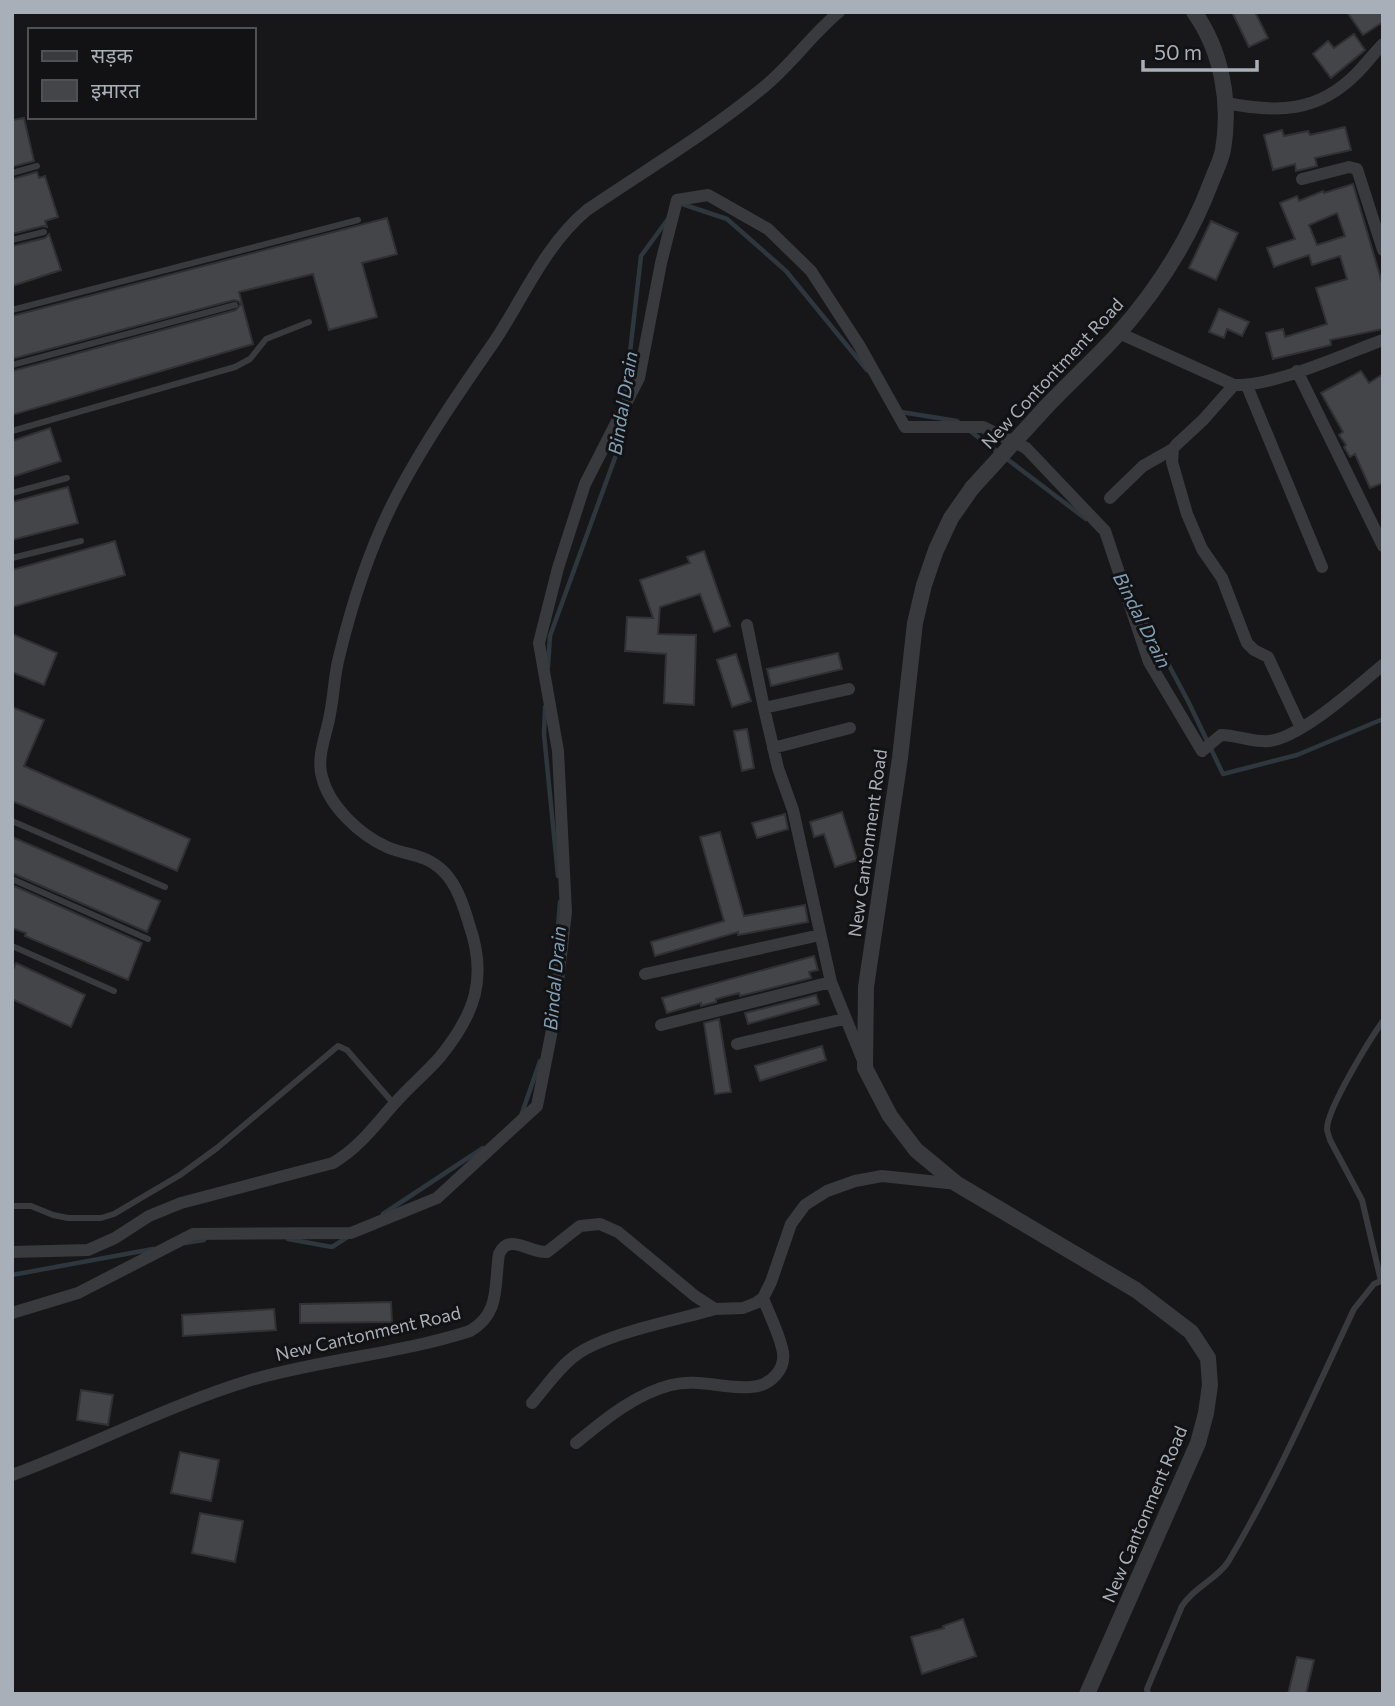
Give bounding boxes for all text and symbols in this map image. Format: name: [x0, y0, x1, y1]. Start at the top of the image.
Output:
legend: [28, 28, 256, 119]
scale bar: [1143, 28, 1257, 72]
text: 50 m: [1154, 39, 1202, 64]
text: सड़क: [91, 42, 133, 67]
text: इमारत: [91, 77, 141, 102]
street label: New Contontment Road: [976, 293, 1128, 453]
water label: Bindal Drain: [602, 349, 642, 456]
water label: Bindal Drain: [1109, 568, 1177, 672]
street label: New Cantonment Road: [843, 748, 891, 938]
water label: Bindal Drain: [538, 925, 570, 1031]
street label: New Cantonment Road: [273, 1301, 463, 1365]
street label: New Cantonment Road: [1097, 1423, 1191, 1605]

